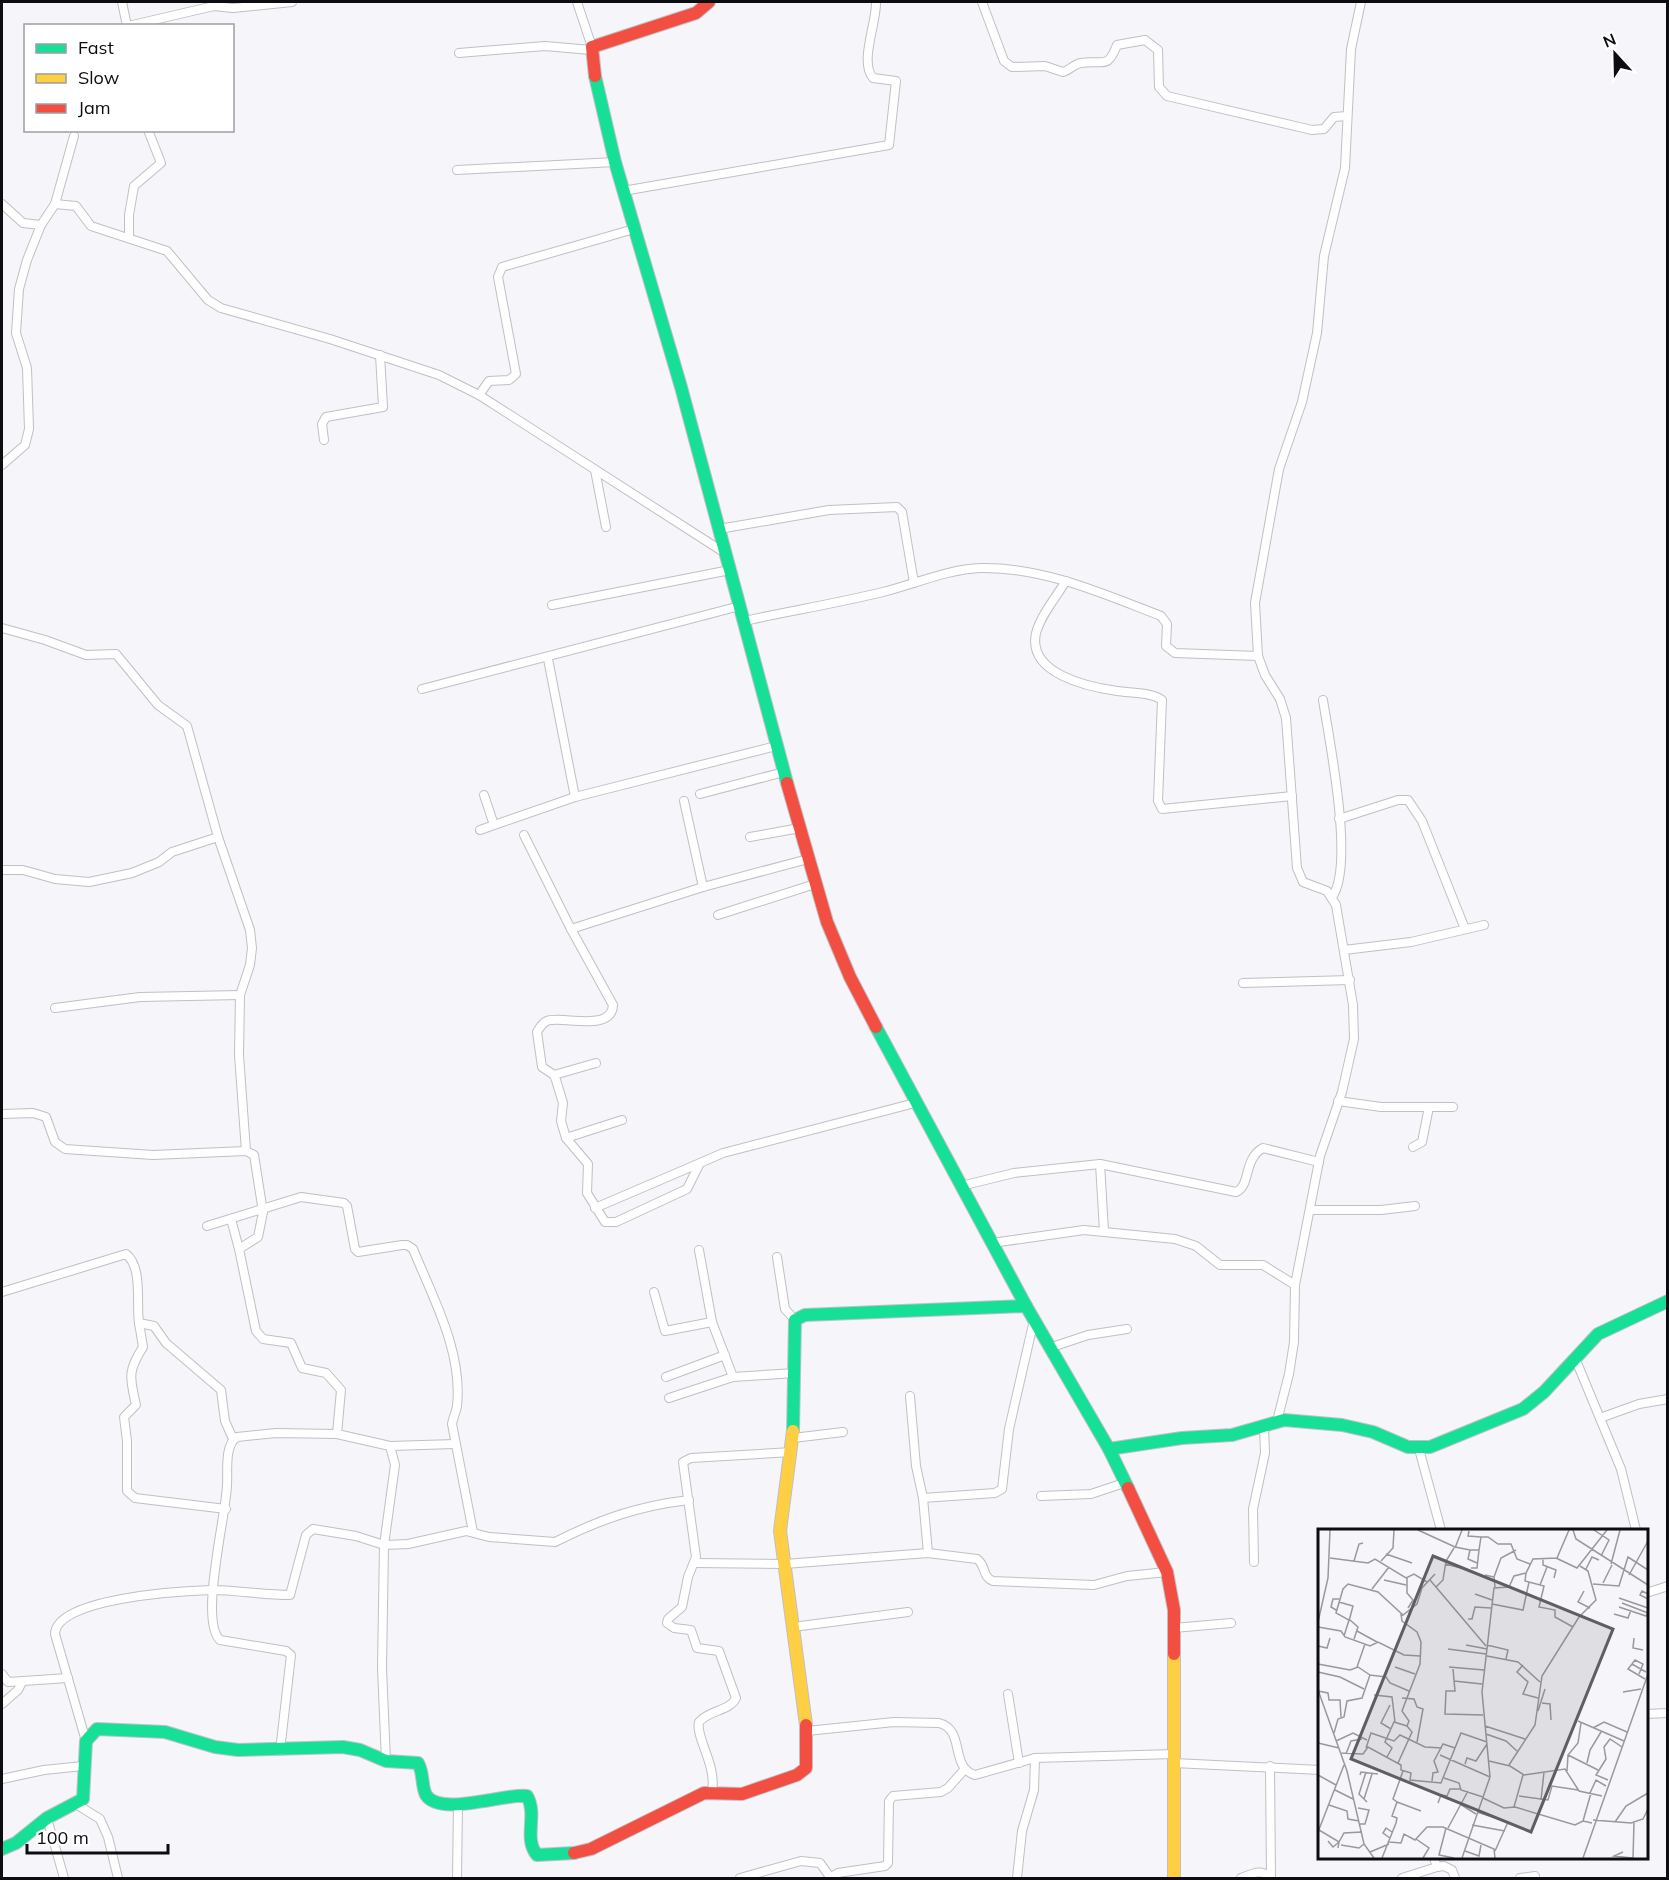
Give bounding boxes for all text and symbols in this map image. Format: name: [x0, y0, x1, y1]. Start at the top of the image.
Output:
legend: [24, 24, 234, 132]
north arrow: [1585, 24, 1645, 84]
text: N: [1600, 29, 1619, 52]
text: Fast: [78, 36, 114, 59]
text: Slow: [78, 66, 120, 89]
text: Jam: [78, 96, 111, 119]
inset map: [1318, 1529, 1648, 1859]
scale bar: [27, 1817, 168, 1855]
text: 100 m: [36, 1826, 89, 1849]

